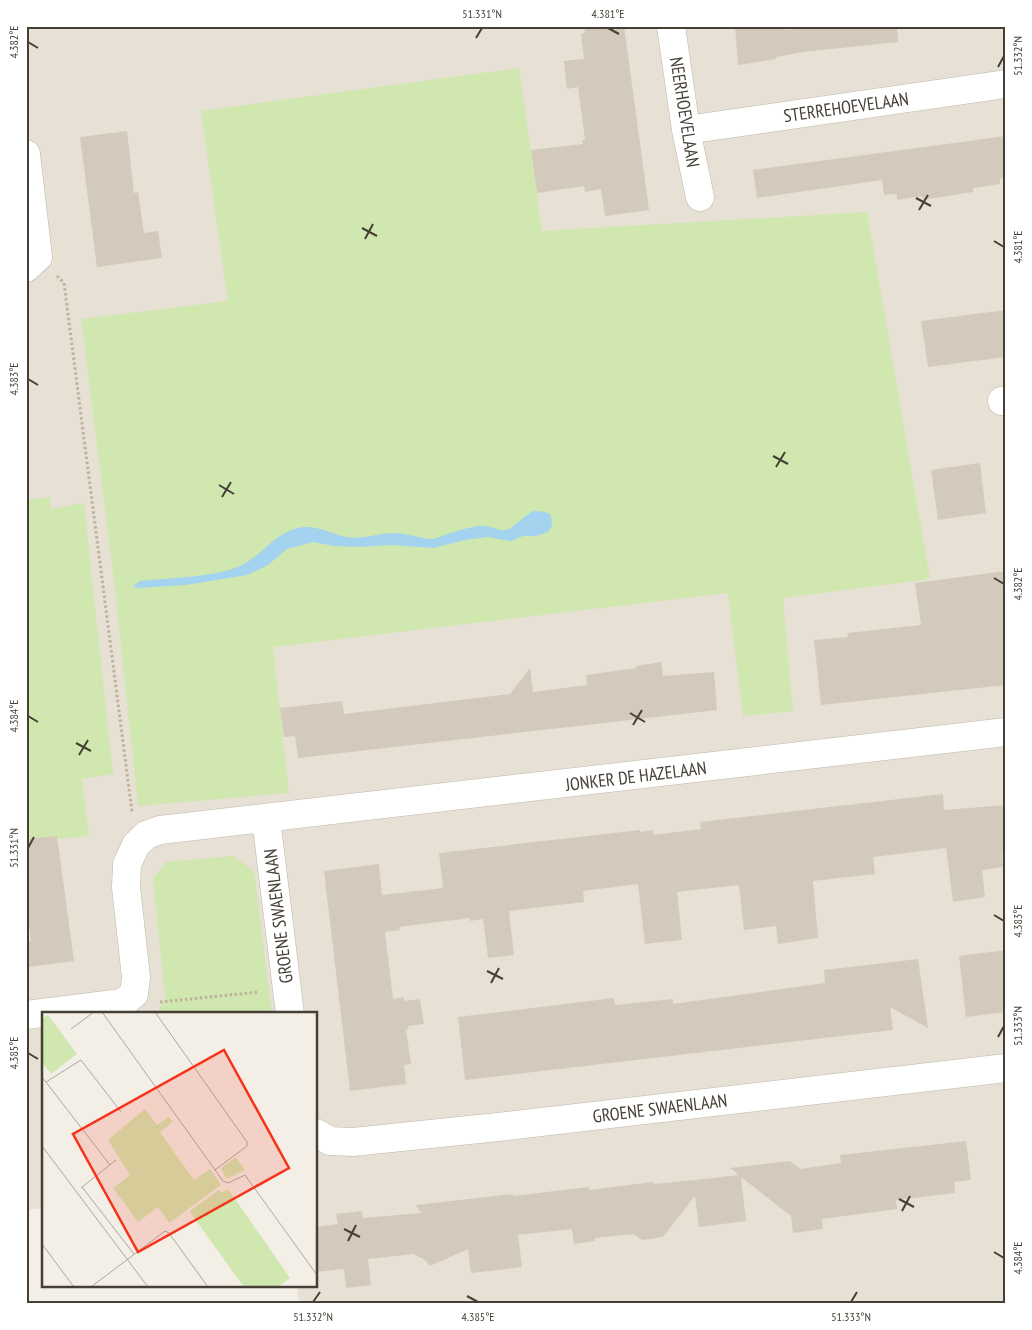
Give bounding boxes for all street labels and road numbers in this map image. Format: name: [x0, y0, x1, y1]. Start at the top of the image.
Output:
street label: NEERHOEVELAAN: [665, 55, 705, 169]
street label: STERREHOEVELAAN: [782, 87, 910, 127]
street label: JONKER DE HAZELAAN: [563, 756, 708, 796]
street label: GROENE SWAENLAAN: [258, 847, 298, 985]
street label: GROENE SWAENLAAN: [591, 1088, 729, 1128]

